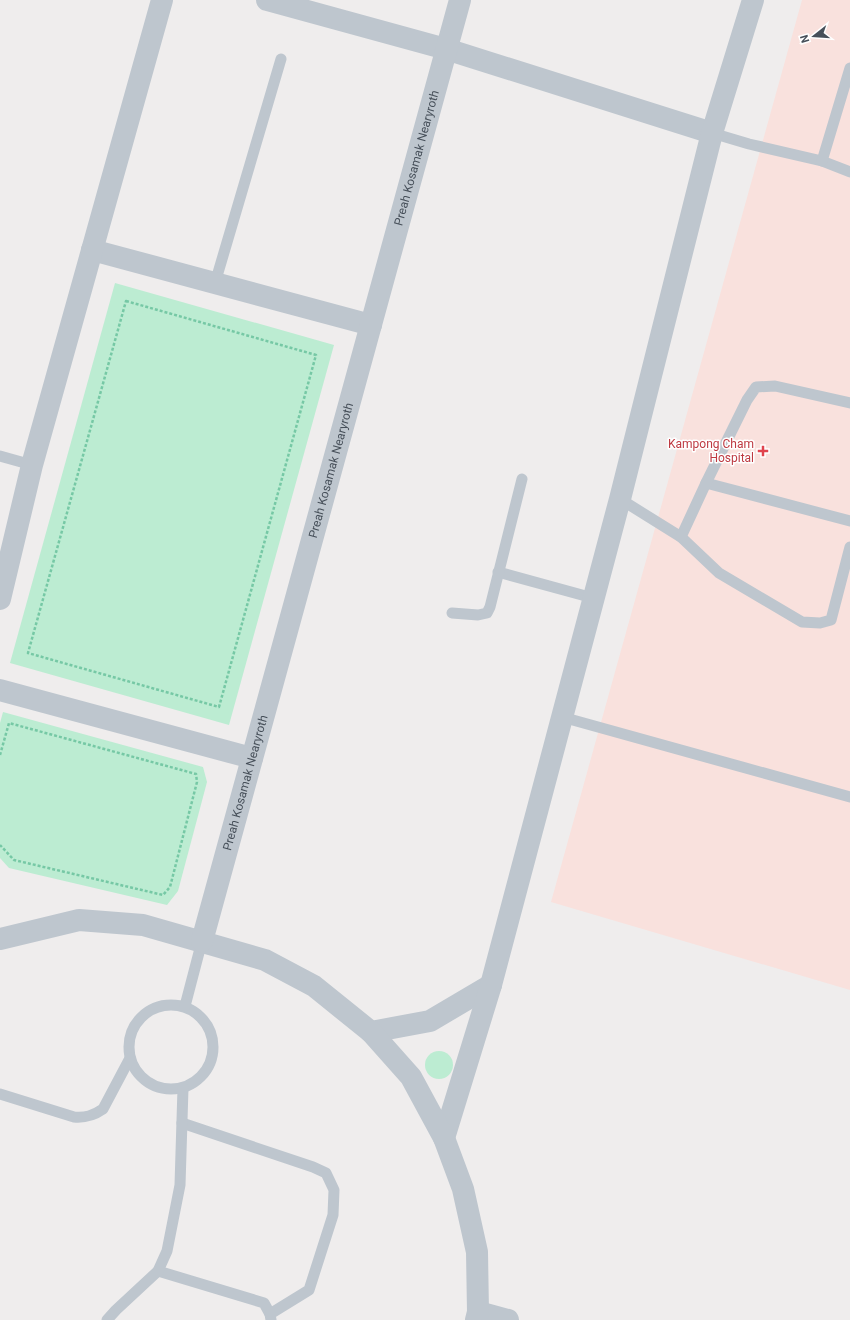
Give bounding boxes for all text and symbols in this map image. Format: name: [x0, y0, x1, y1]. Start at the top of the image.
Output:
north arrow: [794, 16, 834, 56]
text: N: [797, 33, 812, 44]
street label: Preah Kosamak Nearyroth: [391, 89, 442, 227]
street label: Preah Kosamak Nearyroth: [306, 401, 356, 540]
place label: Kampong Cham Hospital: [668, 437, 754, 465]
marker: Kampong Cham Hospital: [757, 445, 769, 457]
street label: Preah Kosamak Nearyroth: [220, 714, 271, 852]

